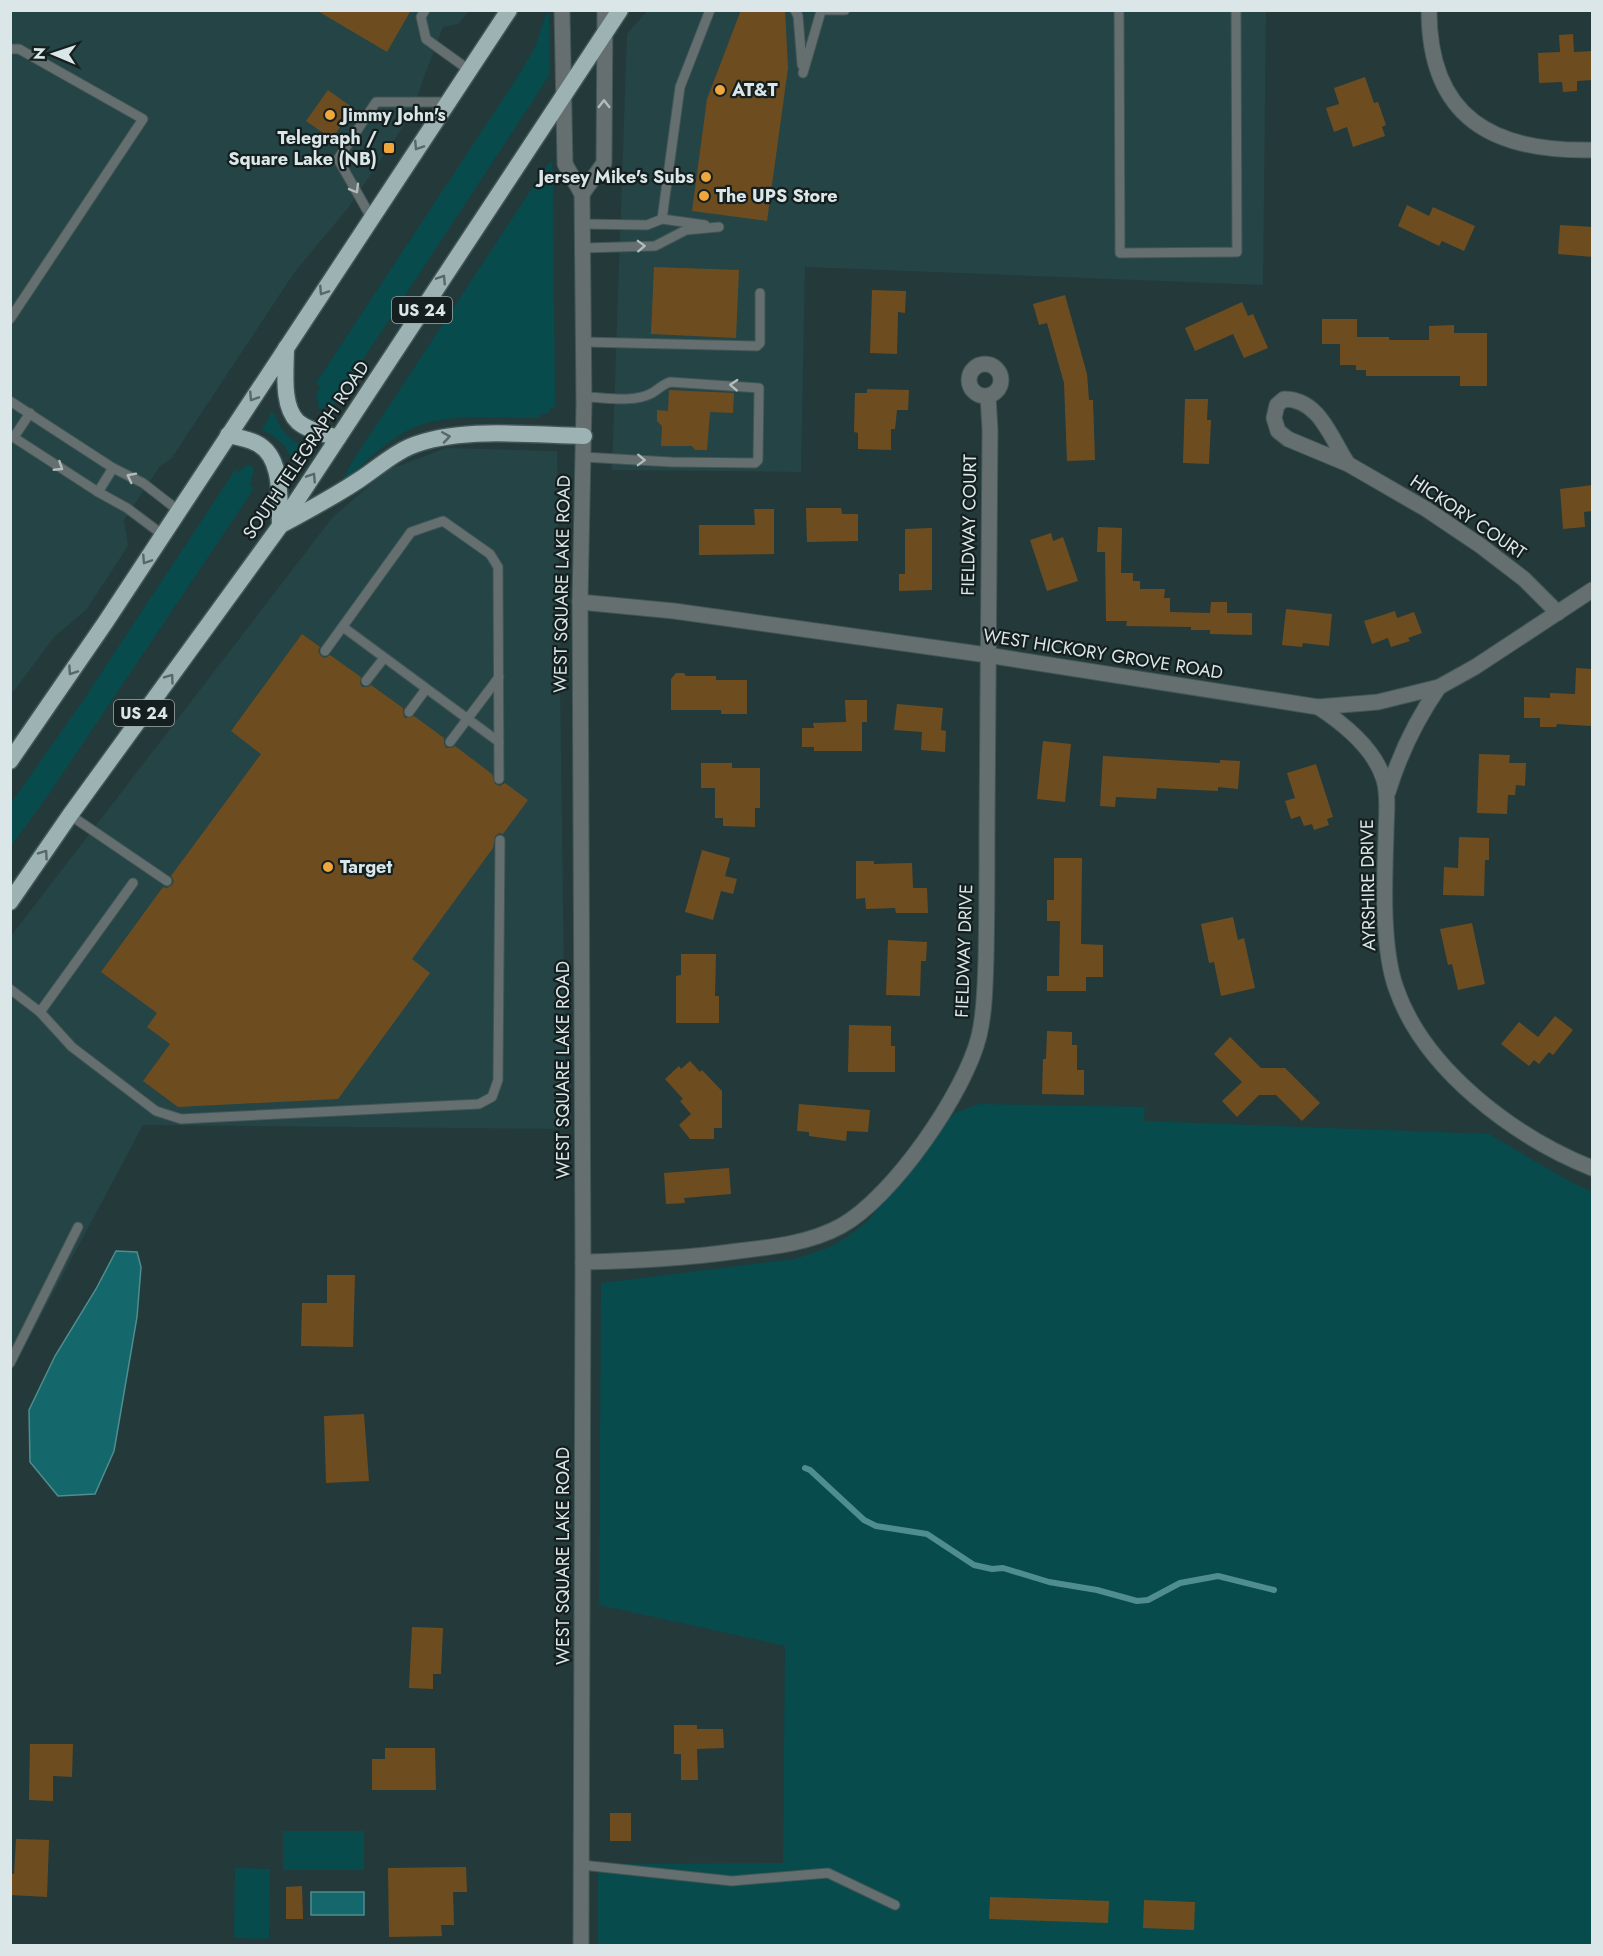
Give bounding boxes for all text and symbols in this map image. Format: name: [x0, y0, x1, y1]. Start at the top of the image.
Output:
north arrow: [24, 24, 84, 84]
text: N: [28, 47, 51, 60]
place label: AT&T: [731, 77, 779, 103]
marker: AT&T: [713, 83, 727, 97]
one-way arrow: [598, 100, 610, 109]
place label: Jimmy John's: [339, 102, 446, 128]
marker: Jimmy John's: [323, 108, 337, 122]
place label: Telegraph / Square Lake (NB): [228, 125, 377, 172]
one-way arrow: [414, 140, 425, 151]
marker: Telegraph / Square Lake (NB): [382, 141, 396, 155]
place label: Jersey Mike's Subs: [535, 164, 694, 190]
marker: Jersey Mike's Subs: [699, 170, 713, 184]
one-way arrow: [347, 183, 359, 193]
place label: The UPS Store: [716, 183, 838, 209]
marker: The UPS Store: [697, 189, 711, 203]
one-way arrow: [637, 240, 646, 252]
one-way arrow: [435, 275, 446, 286]
one-way arrow: [319, 284, 330, 295]
road number: US 24: [392, 297, 452, 323]
street label: SOUTH TELEGRAPH ROAD: [236, 356, 376, 544]
one-way arrow: [729, 379, 738, 392]
one-way arrow: [249, 391, 261, 401]
one-way arrow: [441, 432, 451, 444]
street label: FIELDWAY COURT: [955, 453, 983, 596]
one-way arrow: [637, 454, 646, 467]
one-way arrow: [53, 460, 64, 471]
street label: HICKORY COURT: [1405, 468, 1532, 566]
one-way arrow: [126, 473, 137, 485]
one-way arrow: [305, 473, 316, 484]
street label: WEST SQUARE LAKE ROAD: [547, 475, 577, 693]
one-way arrow: [143, 553, 154, 564]
street label: WEST HICKORY GROVE ROAD: [981, 622, 1225, 686]
one-way arrow: [69, 665, 80, 676]
one-way arrow: [163, 674, 174, 685]
road number: US 24: [114, 700, 174, 726]
street label: AYRSHIRE DRIVE: [1354, 819, 1382, 951]
one-way arrow: [37, 849, 48, 860]
place label: Target: [340, 854, 392, 880]
marker: Target: [321, 860, 335, 874]
street label: FIELDWAY DRIVE: [949, 884, 979, 1018]
street label: WEST SQUARE LAKE ROAD: [550, 961, 576, 1179]
street label: WEST SQUARE LAKE ROAD: [550, 1447, 576, 1665]

